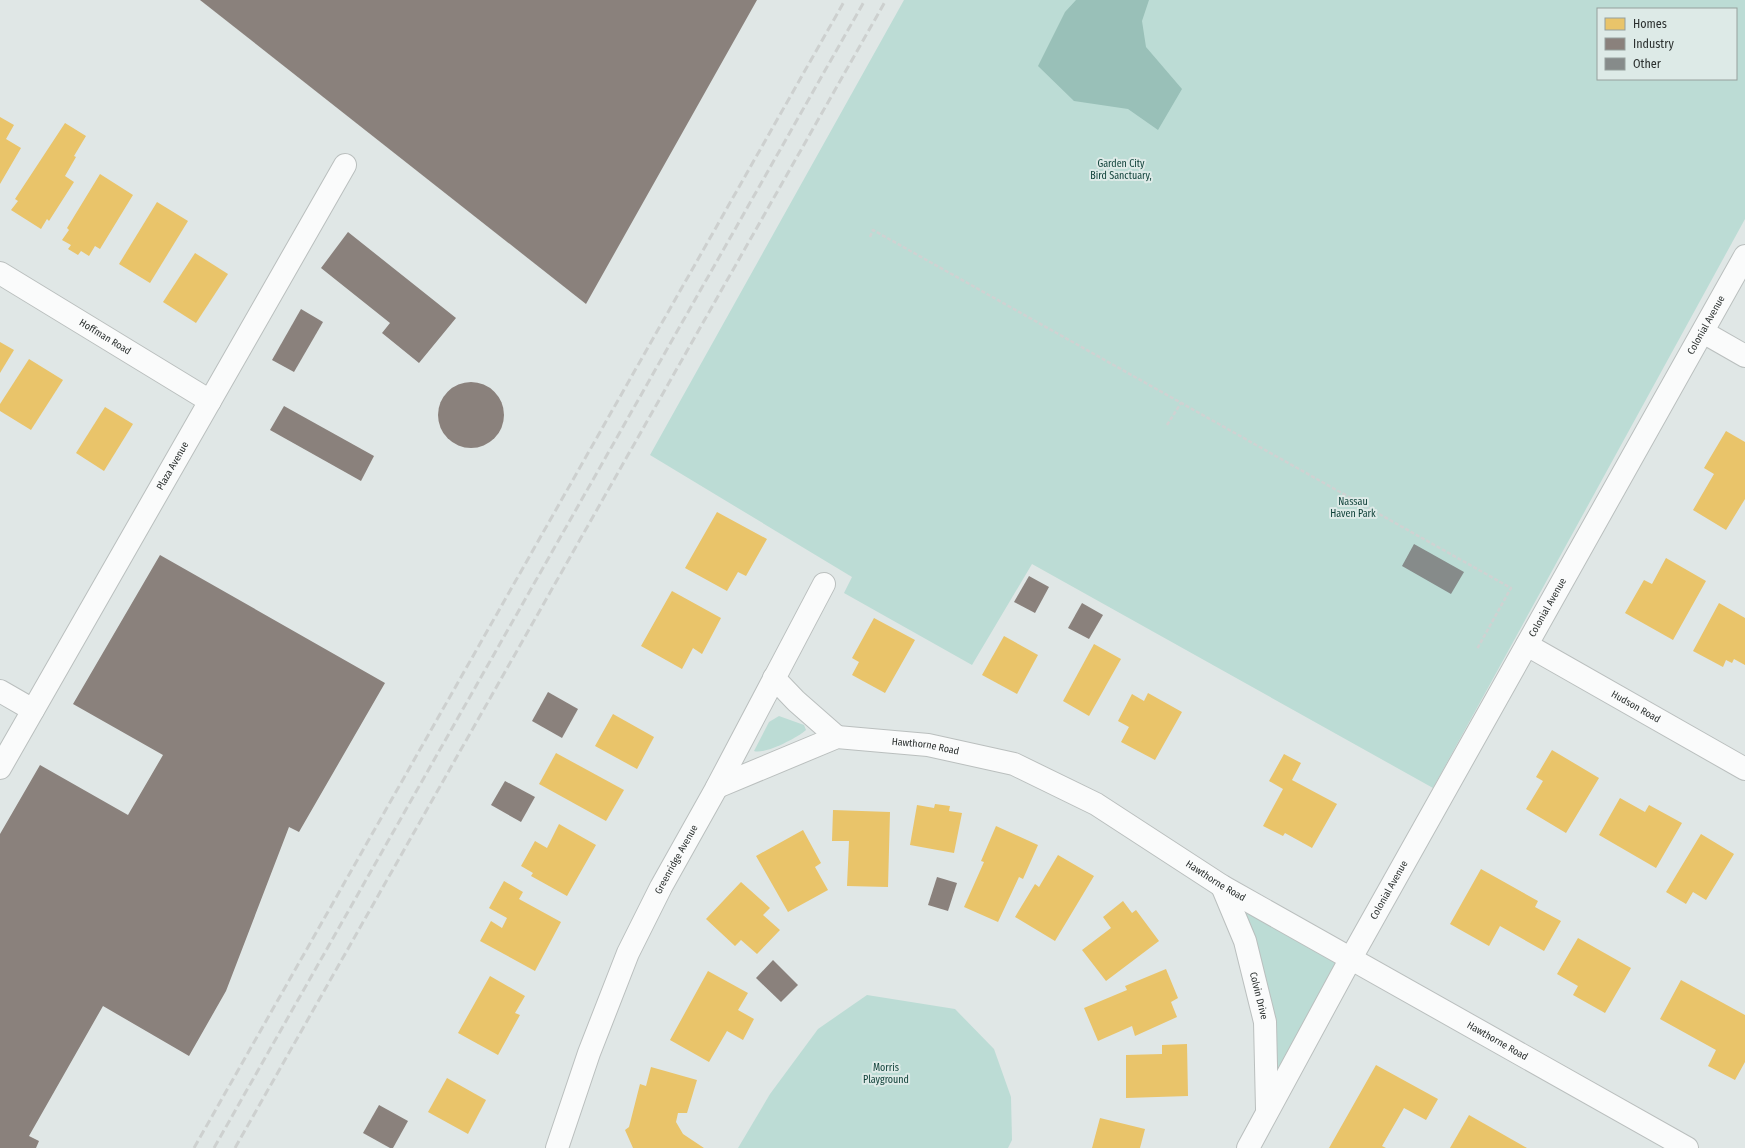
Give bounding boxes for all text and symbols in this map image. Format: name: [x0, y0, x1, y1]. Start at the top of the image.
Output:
legend: [1597, 8, 1737, 80]
text: Homes: [1633, 17, 1667, 31]
text: Industry: [1633, 37, 1674, 51]
text: Other: [1633, 57, 1662, 71]
park label: Garden City Bird Sanctuary,: [1090, 158, 1152, 182]
street label: Colonial Avenue: [1685, 293, 1728, 357]
street label: Hoffman Road: [77, 317, 133, 357]
street label: Plaza Avenue: [154, 440, 191, 492]
park label: Nassau Haven Park: [1330, 496, 1376, 520]
street label: Colonial Avenue: [1526, 576, 1569, 639]
street label: Hudson Road: [1609, 688, 1662, 726]
street label: Hawthorne Road: [891, 736, 960, 758]
street label: Greenridge Avenue: [652, 823, 701, 896]
street label: Hawthorne Road: [1183, 858, 1248, 904]
street label: Colonial Avenue: [1368, 858, 1410, 922]
street label: Colvin Drive: [1247, 971, 1270, 1021]
street label: Hawthorne Road: [1465, 1019, 1530, 1063]
park label: Morris Playground: [863, 1062, 909, 1086]

